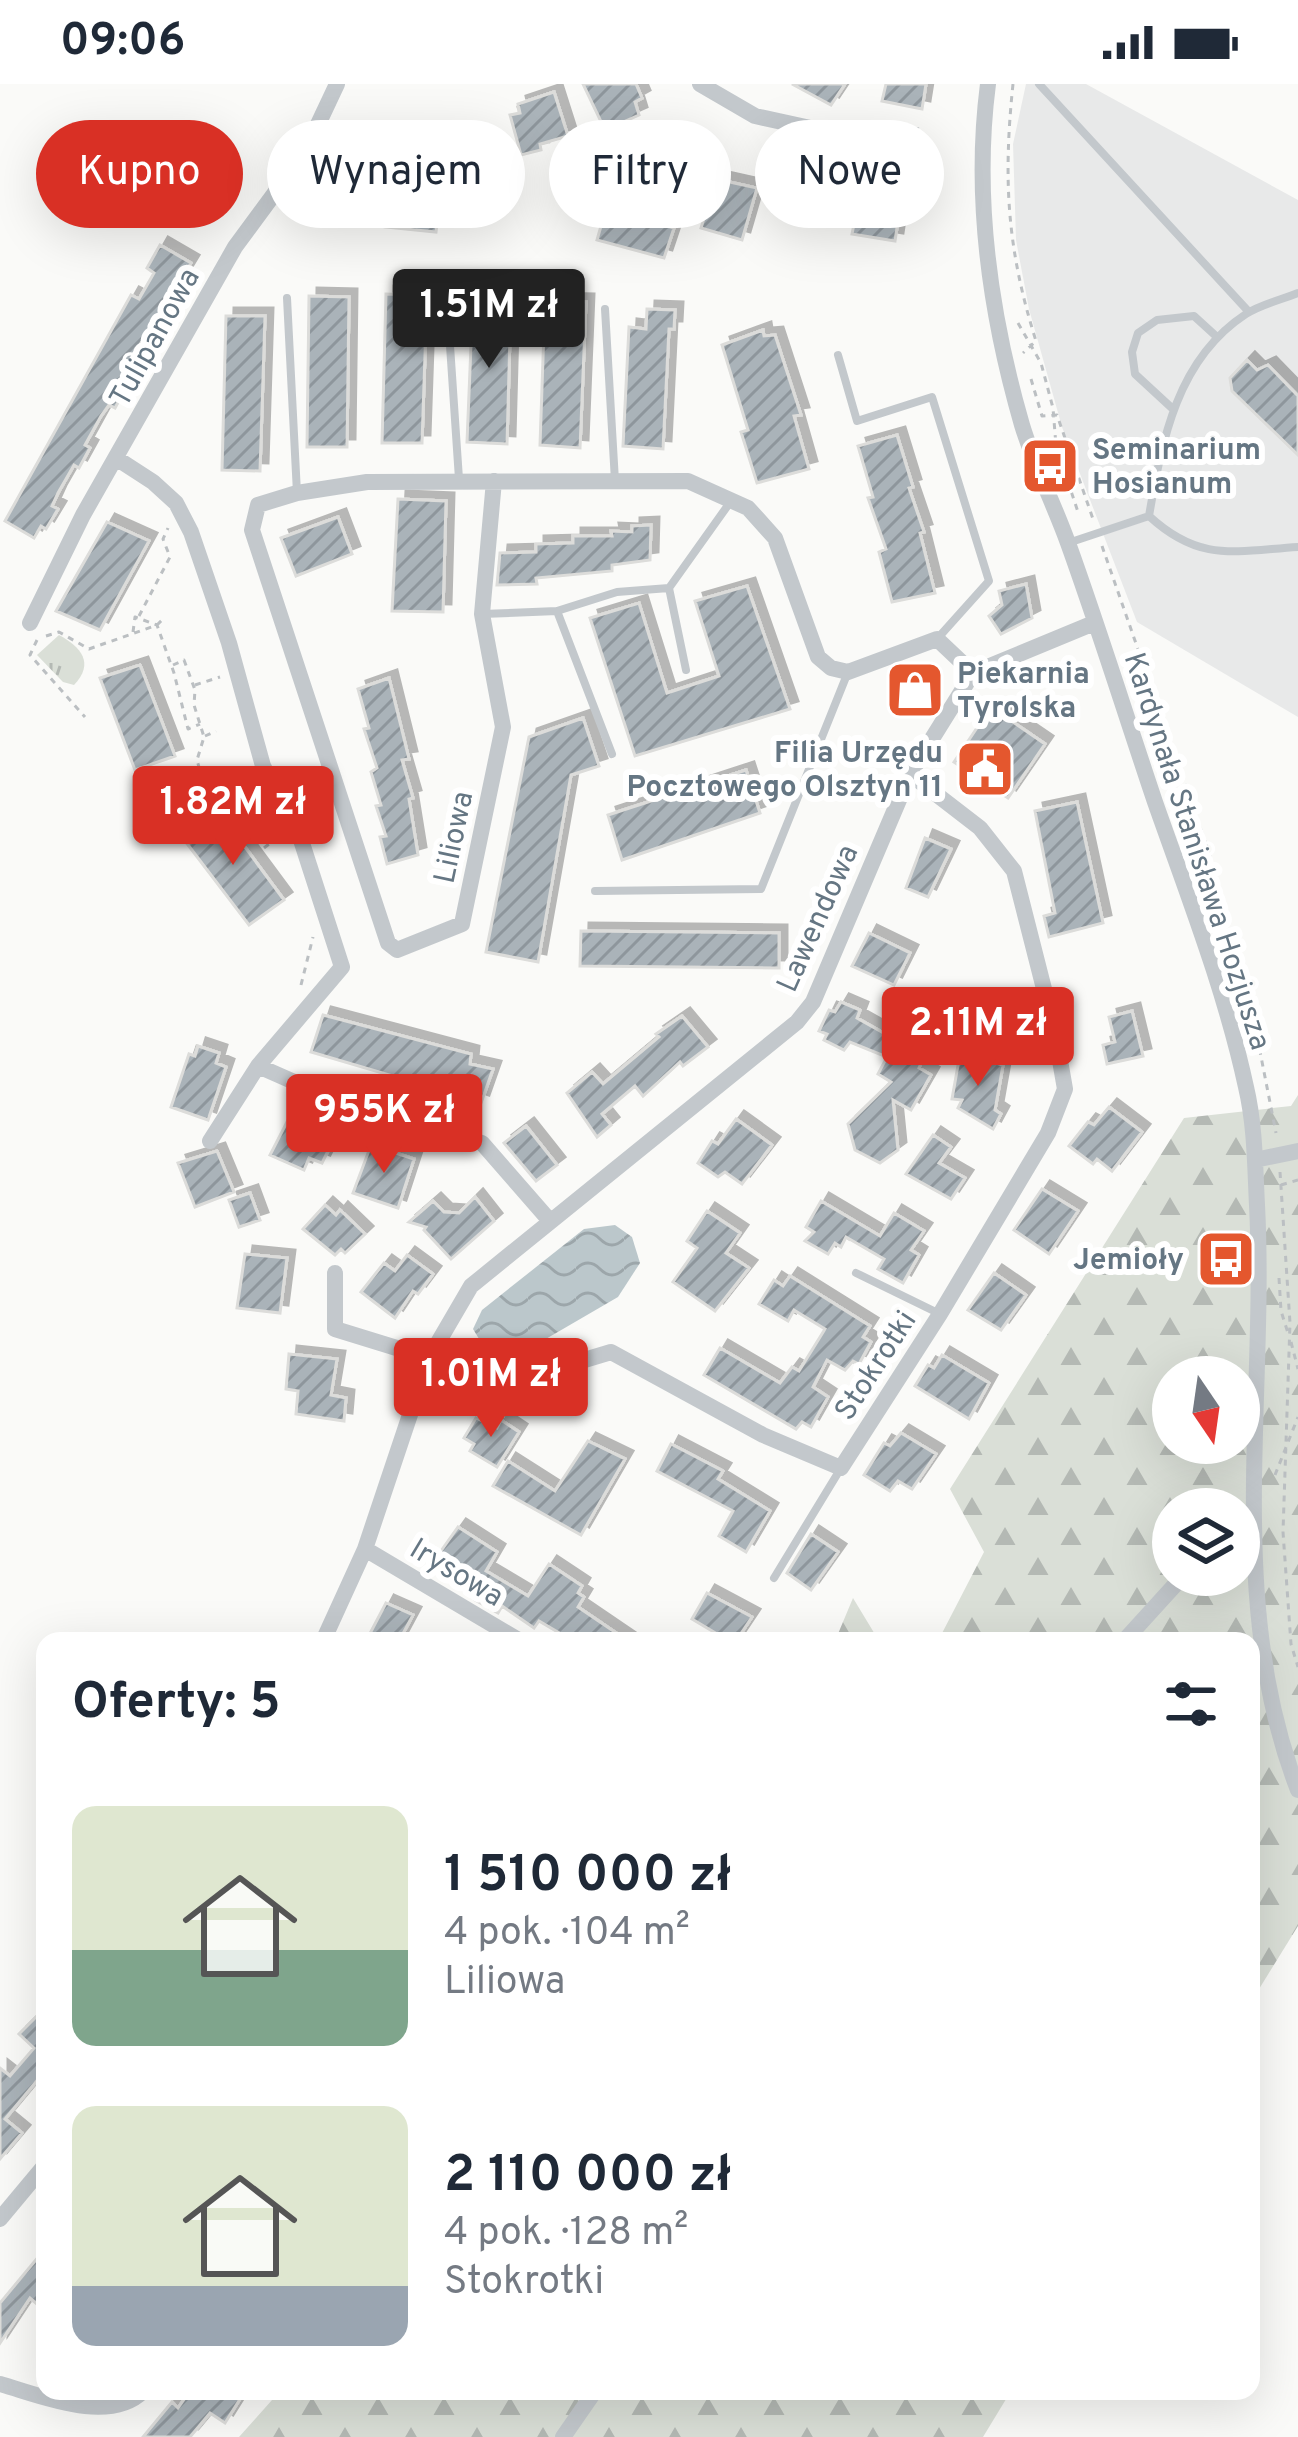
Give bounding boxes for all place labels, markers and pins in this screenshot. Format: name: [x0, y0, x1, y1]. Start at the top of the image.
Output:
pin: 1.51M zł: [365, 269, 613, 371]
place label: Seminarium Hosianum: [1092, 433, 1261, 504]
bus stop icon: Seminarium Hosianum: [1019, 435, 1081, 497]
place label: Piekarnia Tyrolska: [957, 657, 1090, 728]
shop icon: Piekarnia Tyrolska: [884, 659, 946, 721]
place label: Filia Urzędu Pocztowego Olsztyn 11: [627, 736, 943, 807]
public building icon: Filia Urzędu Pocztowego Olsztyn 11: [954, 738, 1016, 800]
pin: 1.82M zł: [109, 766, 357, 868]
pin: 2.11M zł: [854, 987, 1102, 1089]
pin: 955K zł: [273, 1074, 495, 1176]
bus stop icon: Jemioły: [1195, 1228, 1257, 1290]
place label: Jemioły: [1073, 1243, 1184, 1280]
pin: 1.01M zł: [367, 1338, 615, 1440]

